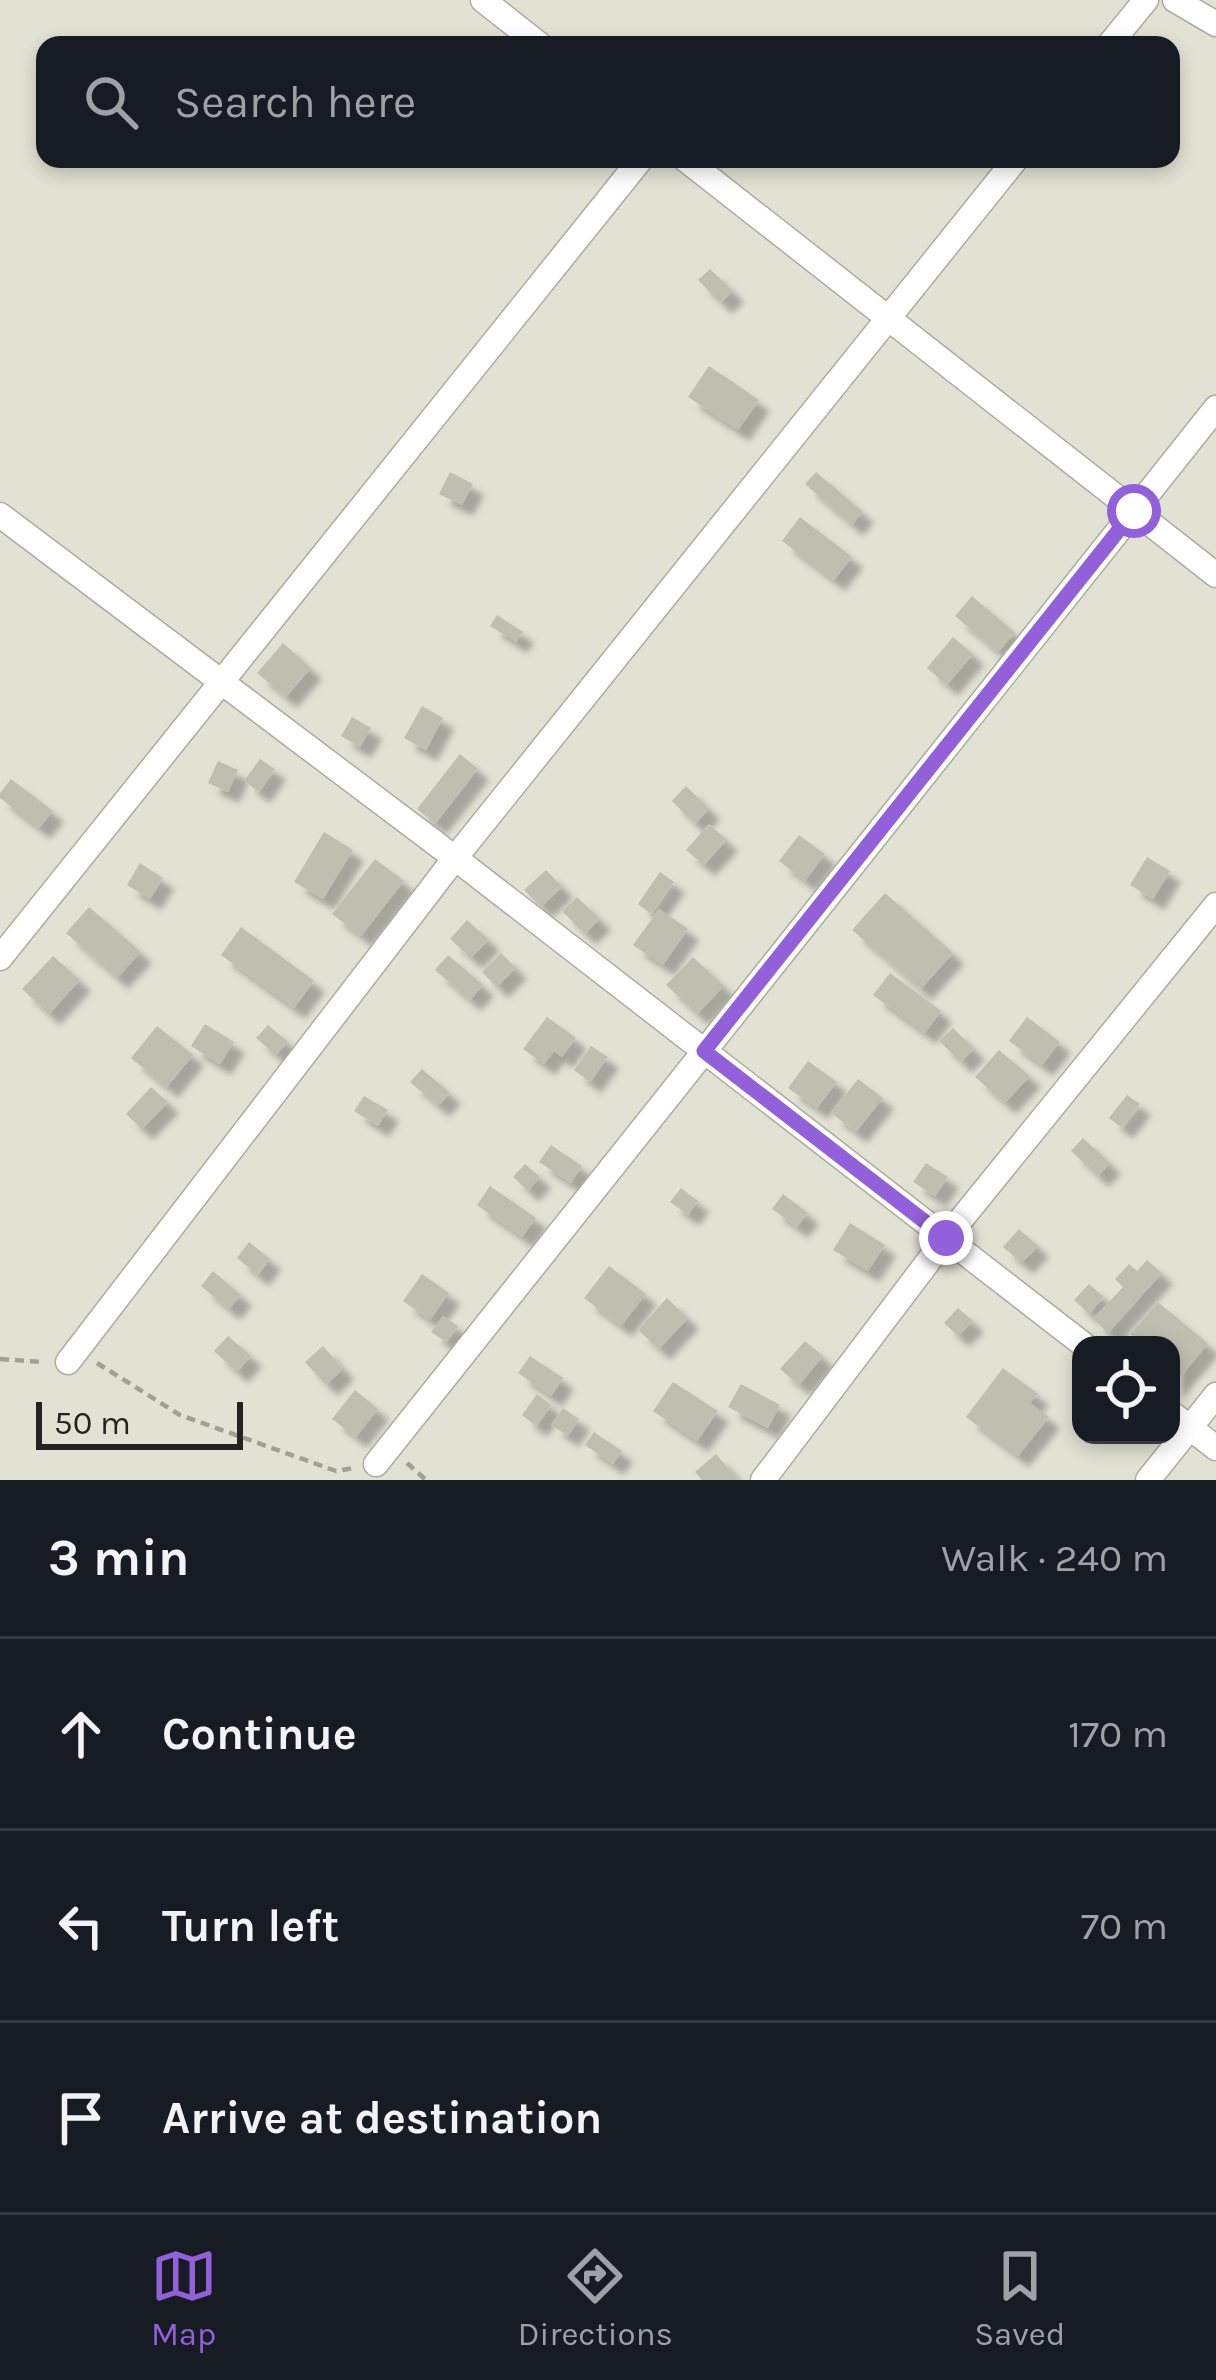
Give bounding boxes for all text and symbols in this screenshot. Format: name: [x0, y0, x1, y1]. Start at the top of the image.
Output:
search box: [36, 36, 1180, 168]
icon: search: [78, 69, 144, 135]
text: Search here: [174, 76, 416, 128]
route start: [1107, 484, 1161, 538]
route end: [919, 1211, 973, 1265]
map controls: [1072, 1336, 1180, 1444]
button: locate: [1072, 1336, 1180, 1444]
scale bar: [36, 1396, 243, 1449]
text: 50 m: [54, 1404, 131, 1442]
text: 3 min: [48, 1528, 190, 1588]
text: Walk · 240 m: [941, 1535, 1168, 1581]
icon: ahead: [48, 1701, 114, 1767]
text: Continue: [162, 1708, 357, 1760]
text: 170 m: [1068, 1711, 1168, 1757]
icon: left: [48, 1893, 114, 1959]
text: Turn left: [162, 1900, 339, 1952]
text: 70 m: [1081, 1903, 1168, 1949]
icon: arrive: [48, 2085, 114, 2151]
text: Arrive at destination: [162, 2092, 602, 2144]
tab: Map: [151, 2243, 217, 2353]
tab: Directions: [518, 2243, 673, 2353]
tab: Saved: [974, 2243, 1065, 2353]

